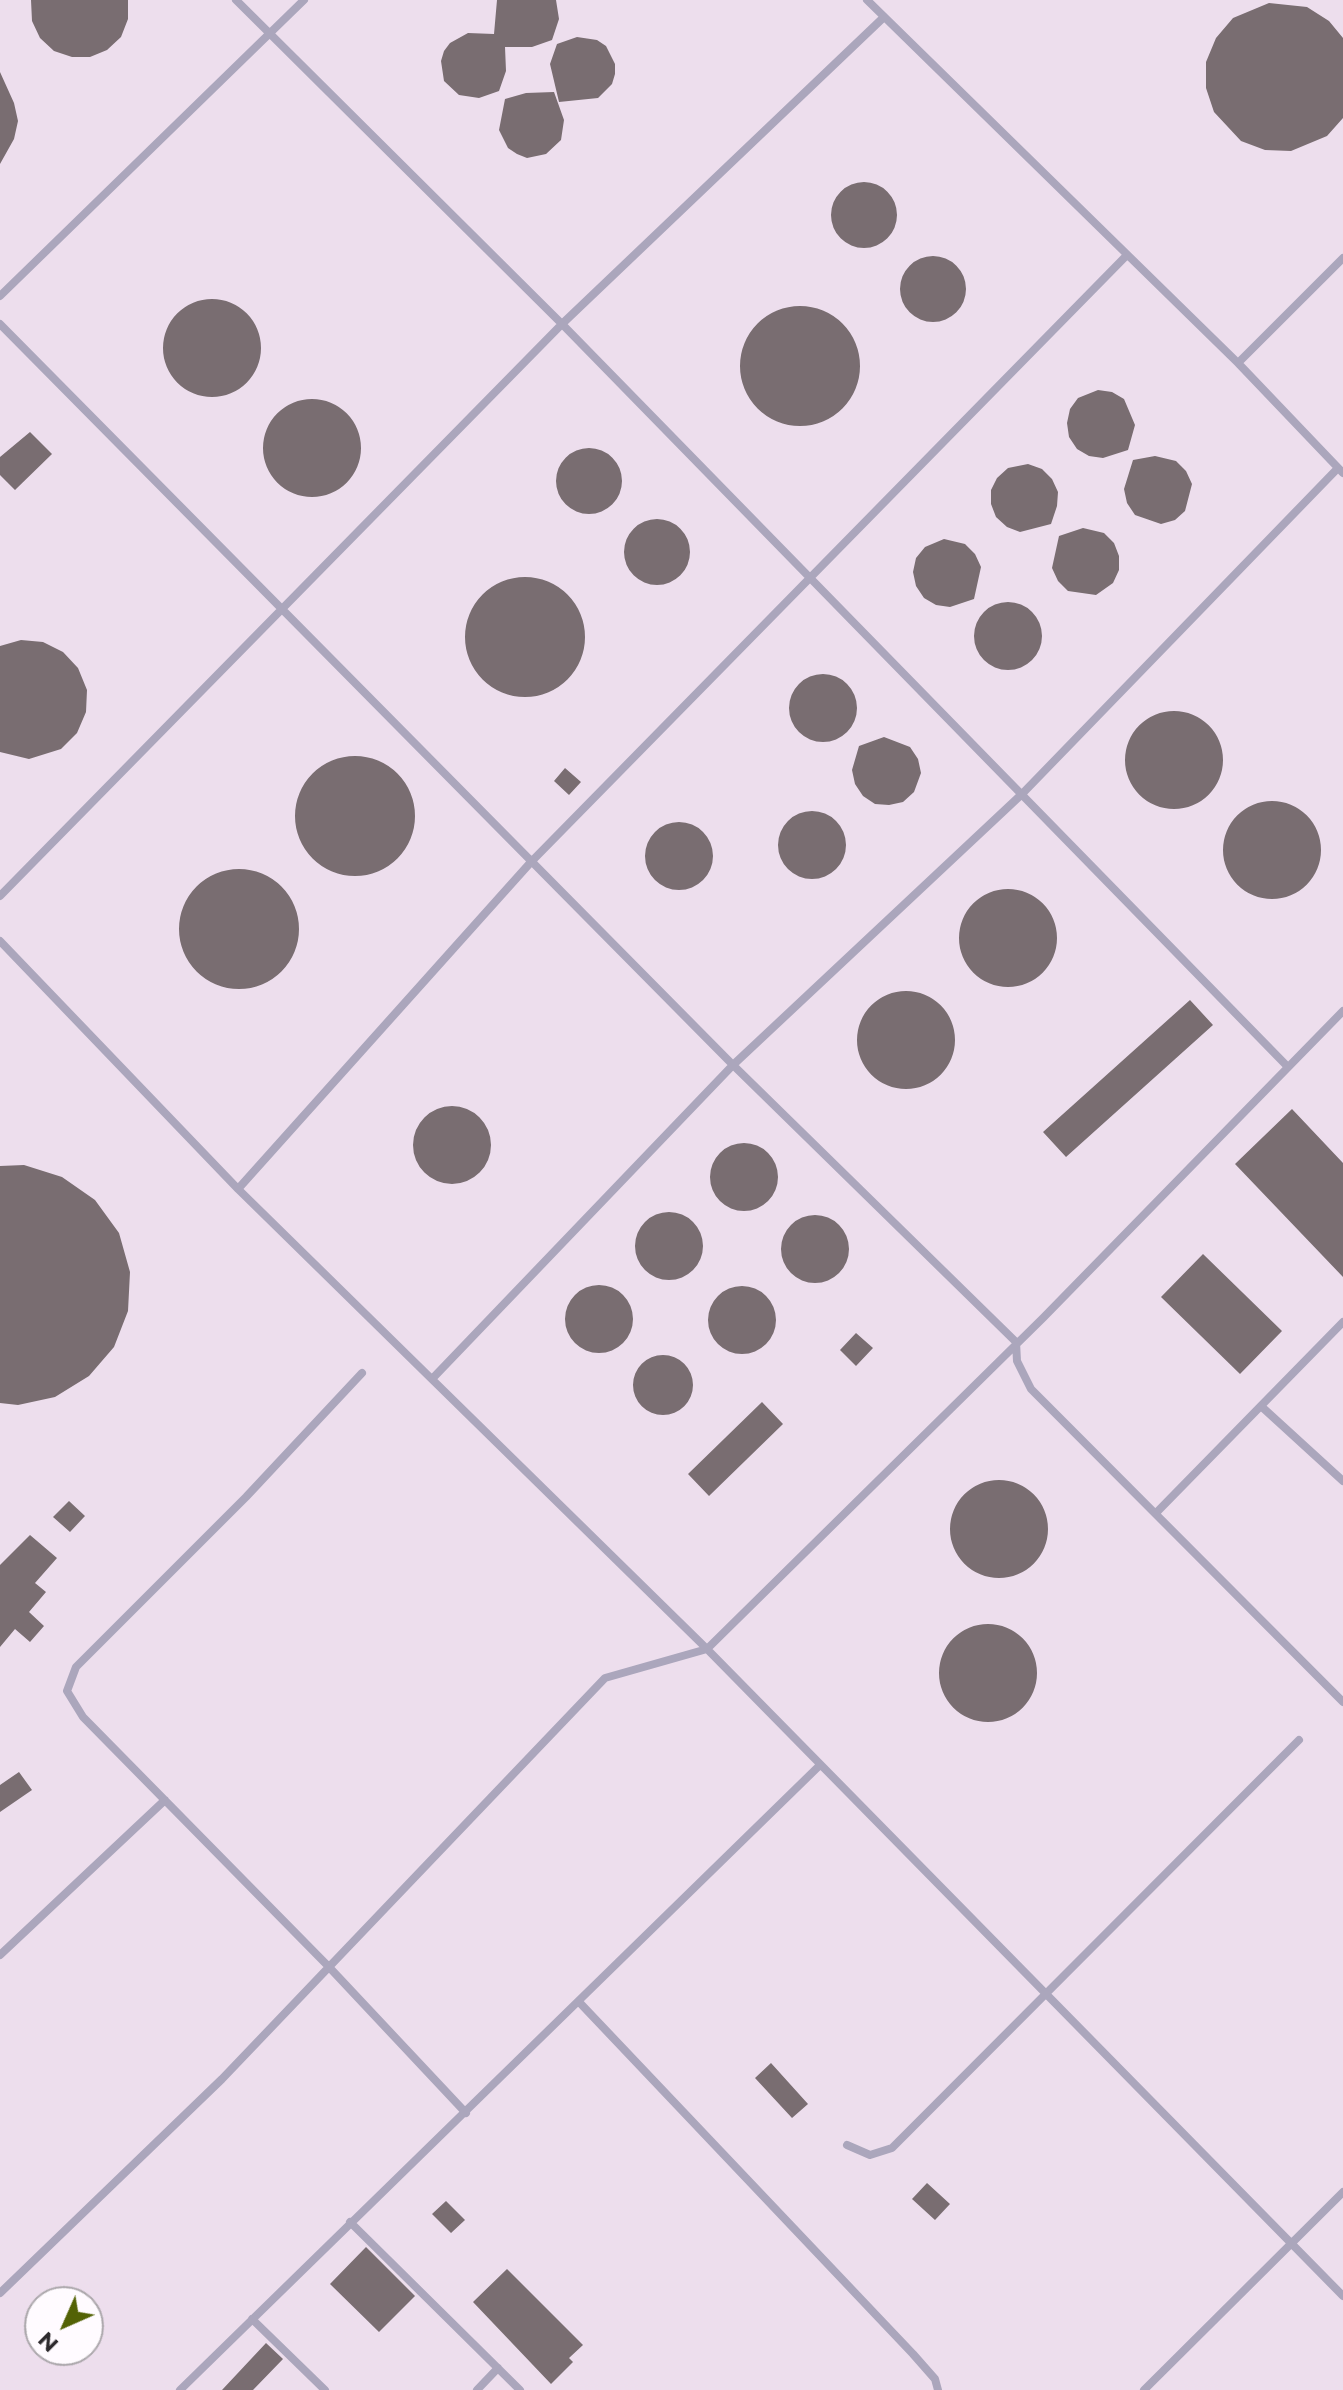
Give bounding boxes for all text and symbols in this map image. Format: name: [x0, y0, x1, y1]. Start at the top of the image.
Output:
north arrow: [24, 2286, 104, 2366]
text: N: [32, 2326, 64, 2358]

